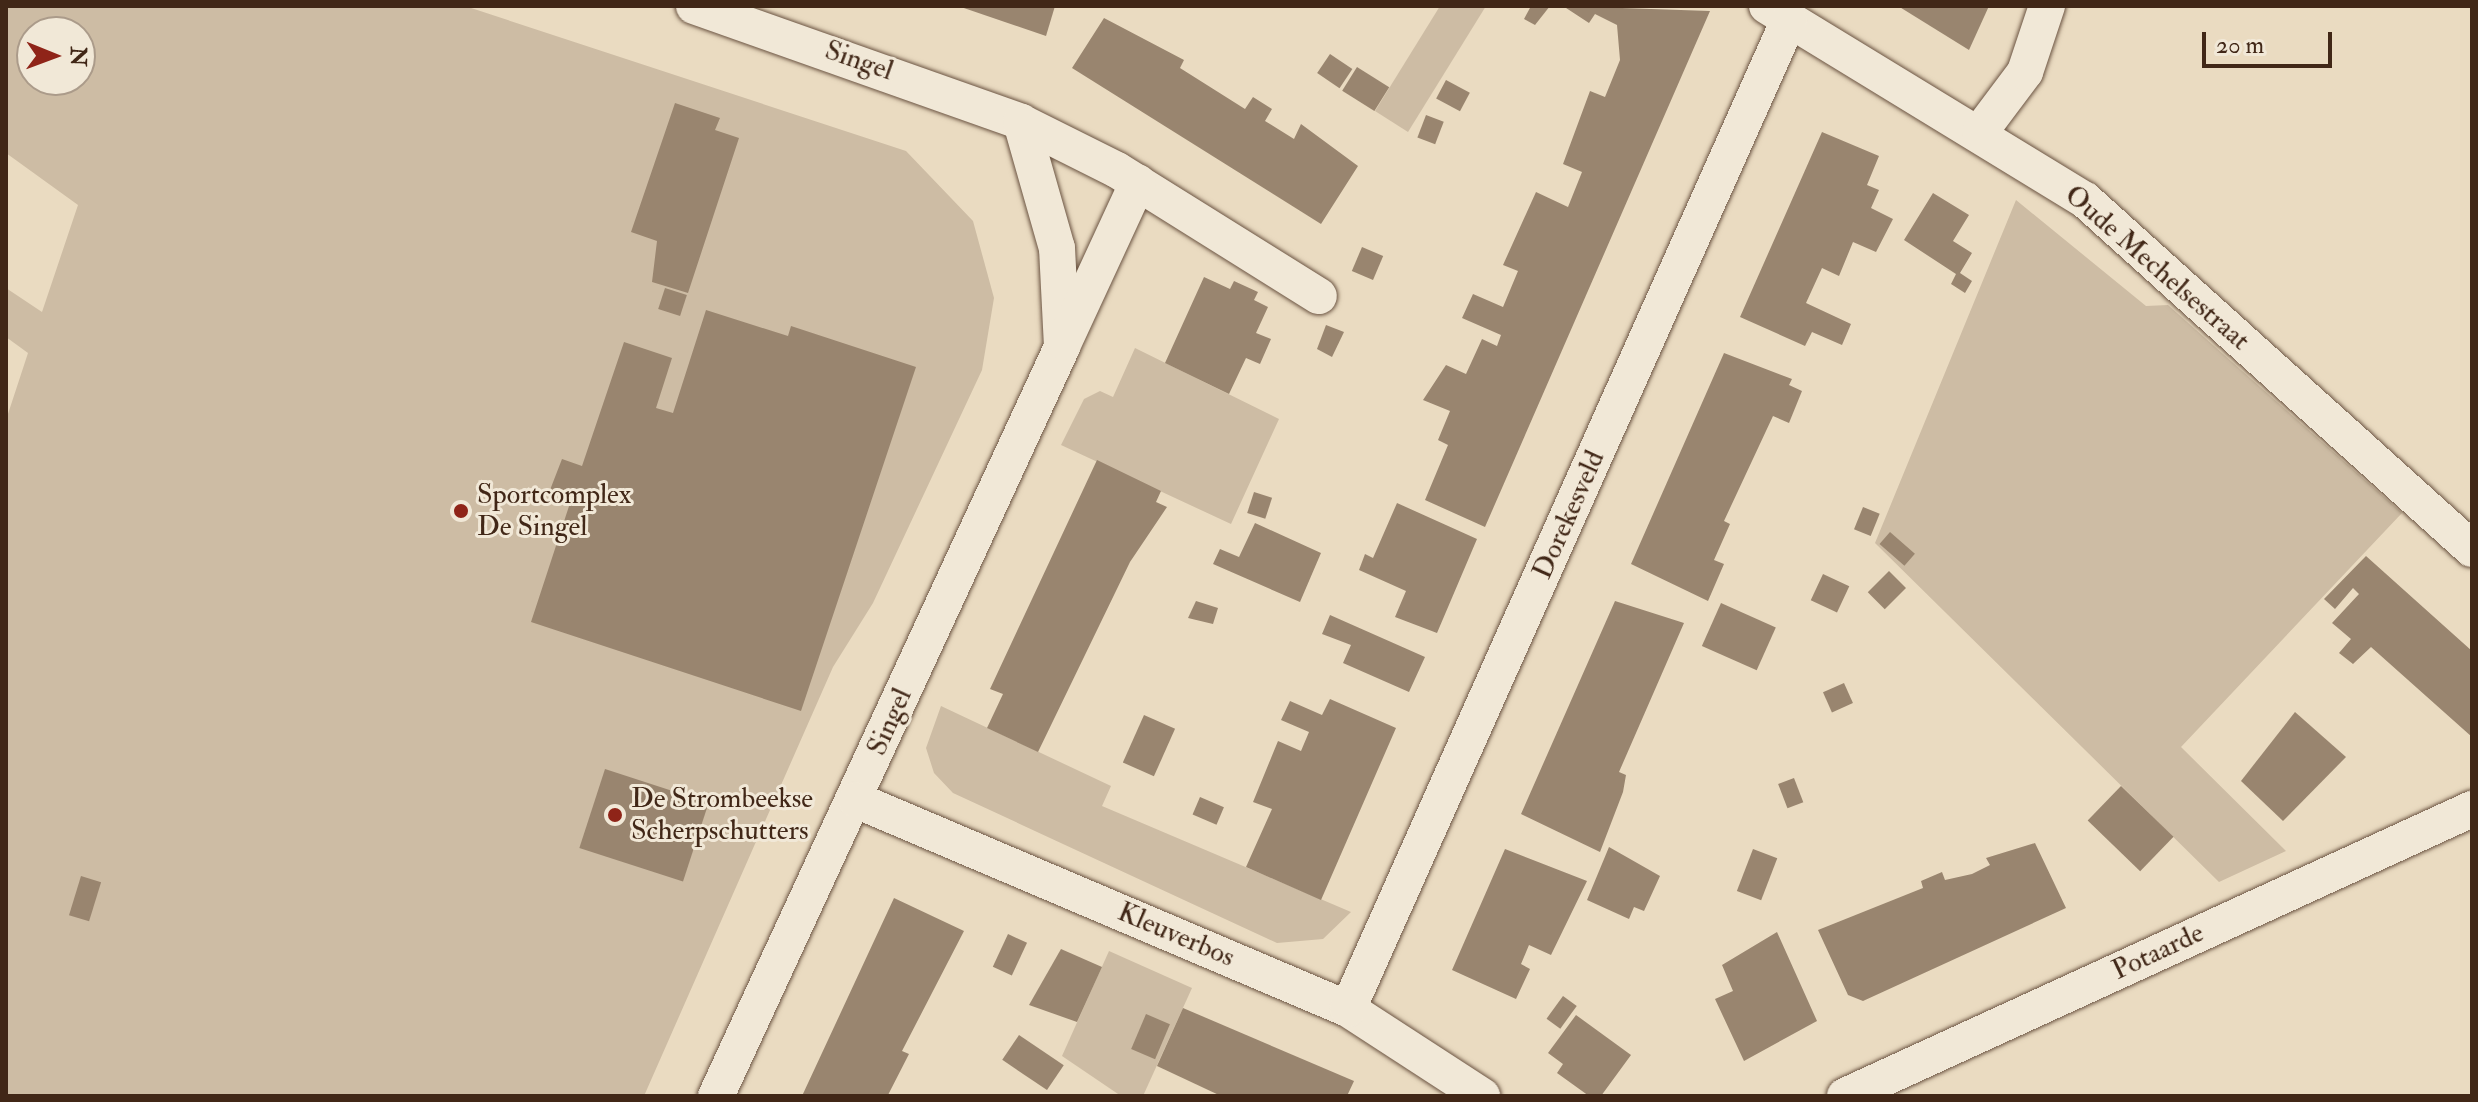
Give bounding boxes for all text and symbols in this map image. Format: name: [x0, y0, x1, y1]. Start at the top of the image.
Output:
north arrow: [16, 16, 96, 96]
scale bar: [2206, 16, 2336, 66]
text: 20 m: [2216, 30, 2264, 61]
street label: Singel: [820, 34, 898, 88]
text: N: [64, 46, 92, 66]
street label: Oude Mechelsestraat: [2058, 178, 2256, 358]
street label: Dorekesveld: [1526, 446, 1612, 584]
place label: Sportcomplex De Singel: [477, 478, 631, 544]
marker: Sportcomplex De Singel: [452, 502, 470, 520]
street label: Singel: [860, 683, 920, 761]
place label: De Strombeekse Scherpschutters: [631, 782, 813, 848]
marker: De Strombeekse Scherpschutters: [606, 806, 624, 824]
street label: Kleuverbos: [1113, 895, 1239, 975]
street label: Potaarde: [2107, 916, 2209, 988]

